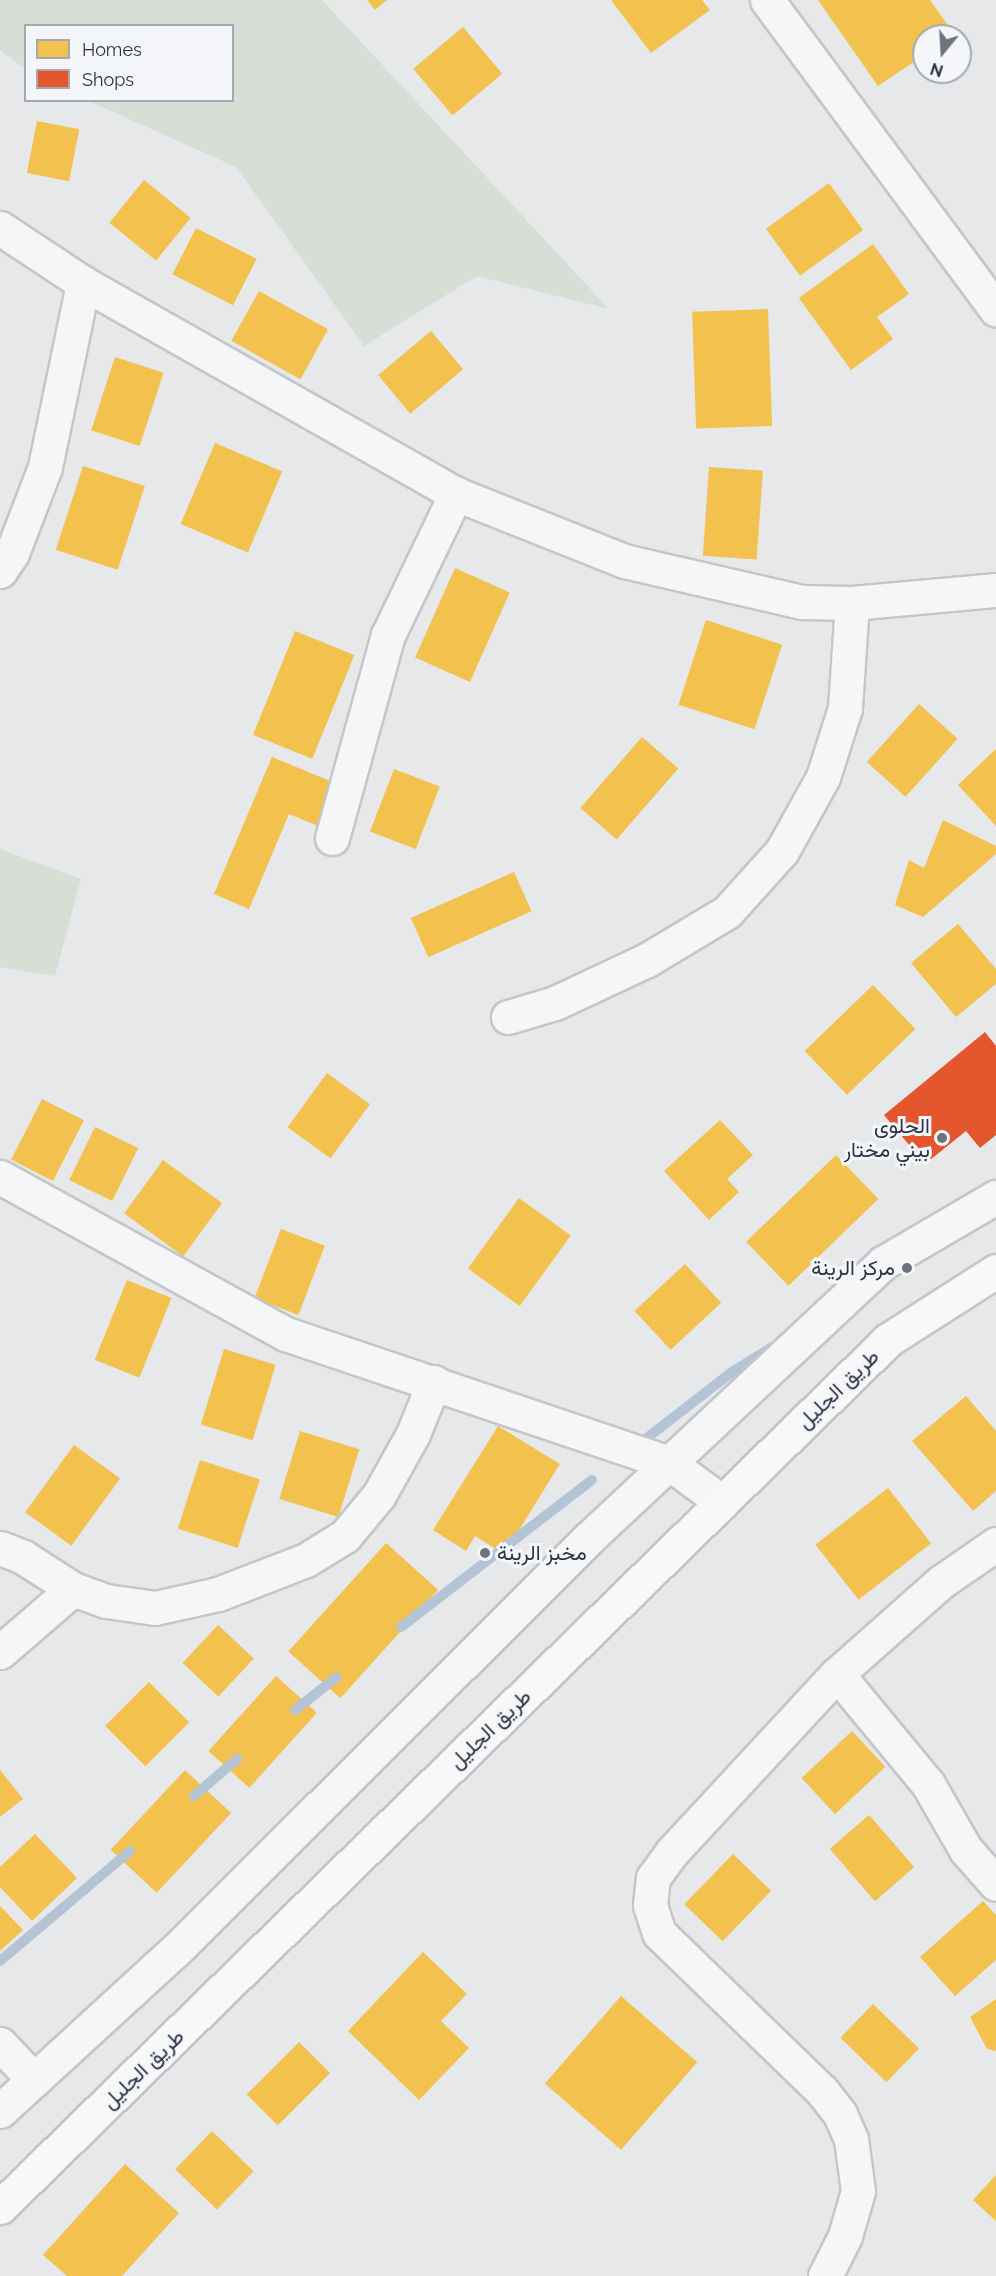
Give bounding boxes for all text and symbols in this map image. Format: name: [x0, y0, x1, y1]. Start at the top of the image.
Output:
legend: [24, 24, 234, 102]
north arrow: [912, 24, 972, 84]
text: Homes: [82, 39, 142, 60]
text: N: [928, 59, 946, 81]
text: Shops: [82, 69, 134, 90]
place label: الحلوى بيني مختار: [844, 1113, 930, 1163]
marker: الحلوى بيني مختار: [935, 1131, 949, 1145]
place label: مركز الرينة: [811, 1255, 895, 1281]
marker: مركز الرينة: [900, 1261, 914, 1275]
street label: طريق الجليل: [792, 1344, 884, 1434]
place label: مخبز الرينة: [497, 1540, 587, 1566]
marker: مخبز الرينة: [478, 1546, 492, 1560]
street label: طريق الجليل: [444, 1684, 536, 1774]
street label: طريق الجليل: [97, 2024, 189, 2114]

